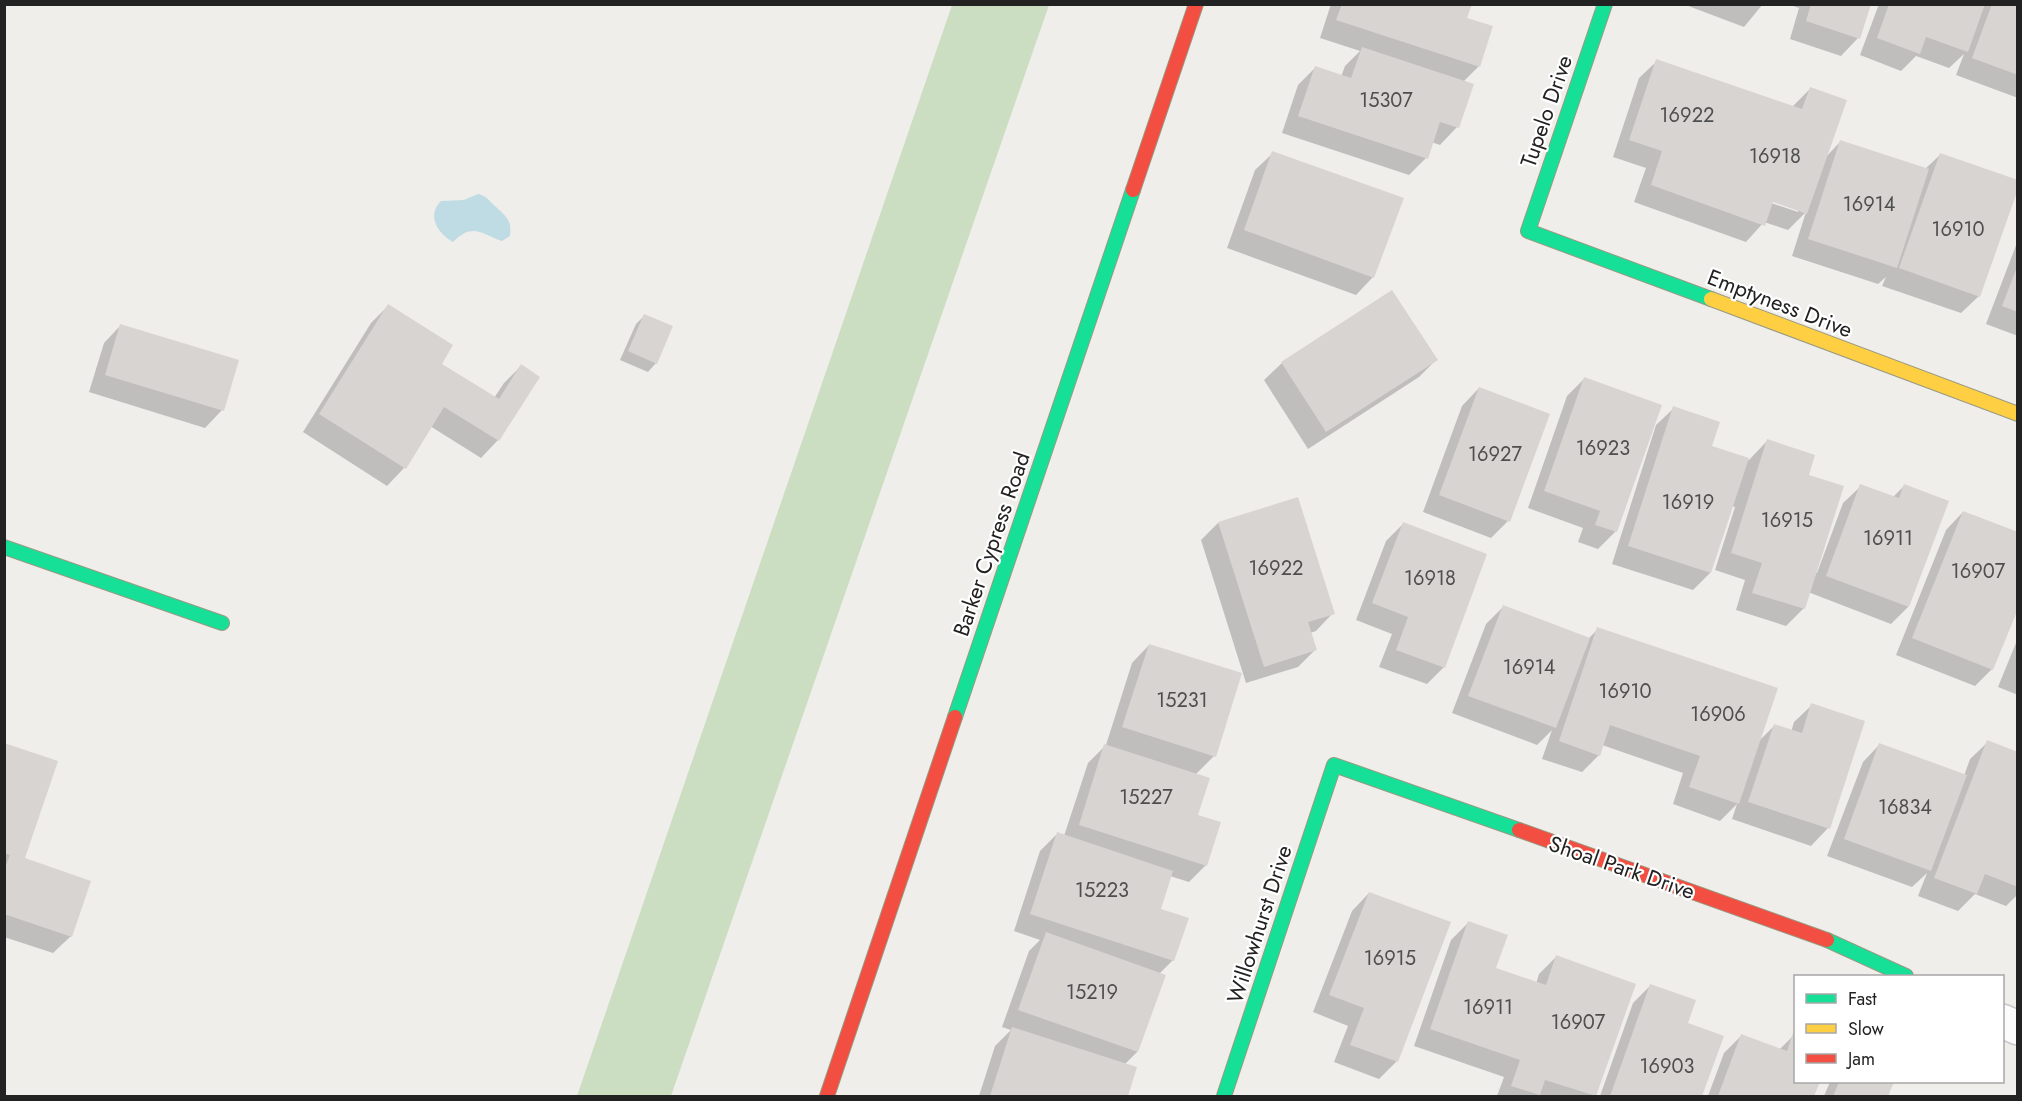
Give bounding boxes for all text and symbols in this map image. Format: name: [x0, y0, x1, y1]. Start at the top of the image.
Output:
street label: Tupelo Drive: [1512, 51, 1580, 171]
house number: 15307: [1359, 86, 1413, 115]
house number: 16922: [1660, 101, 1714, 130]
house number: 16918: [1749, 142, 1801, 171]
house number: 16914: [1843, 190, 1896, 219]
house number: 16910: [1931, 215, 1985, 244]
street label: Emptyness Drive: [1703, 261, 1857, 345]
house number: 16923: [1576, 434, 1630, 463]
house number: 16927: [1468, 440, 1522, 469]
street label: Barker Cypress Road: [944, 448, 1038, 640]
house number: 16919: [1662, 488, 1714, 517]
house number: 16915: [1761, 506, 1813, 535]
house number: 16911: [1863, 524, 1913, 553]
house number: 16922: [1249, 554, 1303, 583]
house number: 16907: [1951, 557, 2006, 586]
house number: 16918: [1404, 564, 1456, 593]
house number: 16914: [1503, 653, 1556, 682]
house number: 16910: [1598, 677, 1652, 706]
house number: 15231: [1156, 686, 1208, 715]
house number: 16906: [1690, 700, 1746, 729]
house number: 15227: [1119, 783, 1173, 812]
house number: 16834: [1878, 793, 1932, 822]
street label: Shoal Park Drive: [1545, 827, 1699, 907]
street label: Willowhurst Drive: [1218, 841, 1300, 1007]
house number: 15223: [1075, 876, 1129, 905]
house number: 16915: [1364, 944, 1416, 973]
legend: [1794, 975, 2004, 1083]
house number: 15219: [1066, 978, 1118, 1007]
text: Fast: [1848, 986, 1877, 1012]
house number: 16911: [1463, 993, 1513, 1022]
house number: 16907: [1551, 1008, 1606, 1037]
text: Slow: [1848, 1016, 1885, 1042]
text: Jam: [1846, 1046, 1875, 1072]
house number: 16903: [1640, 1052, 1695, 1081]

